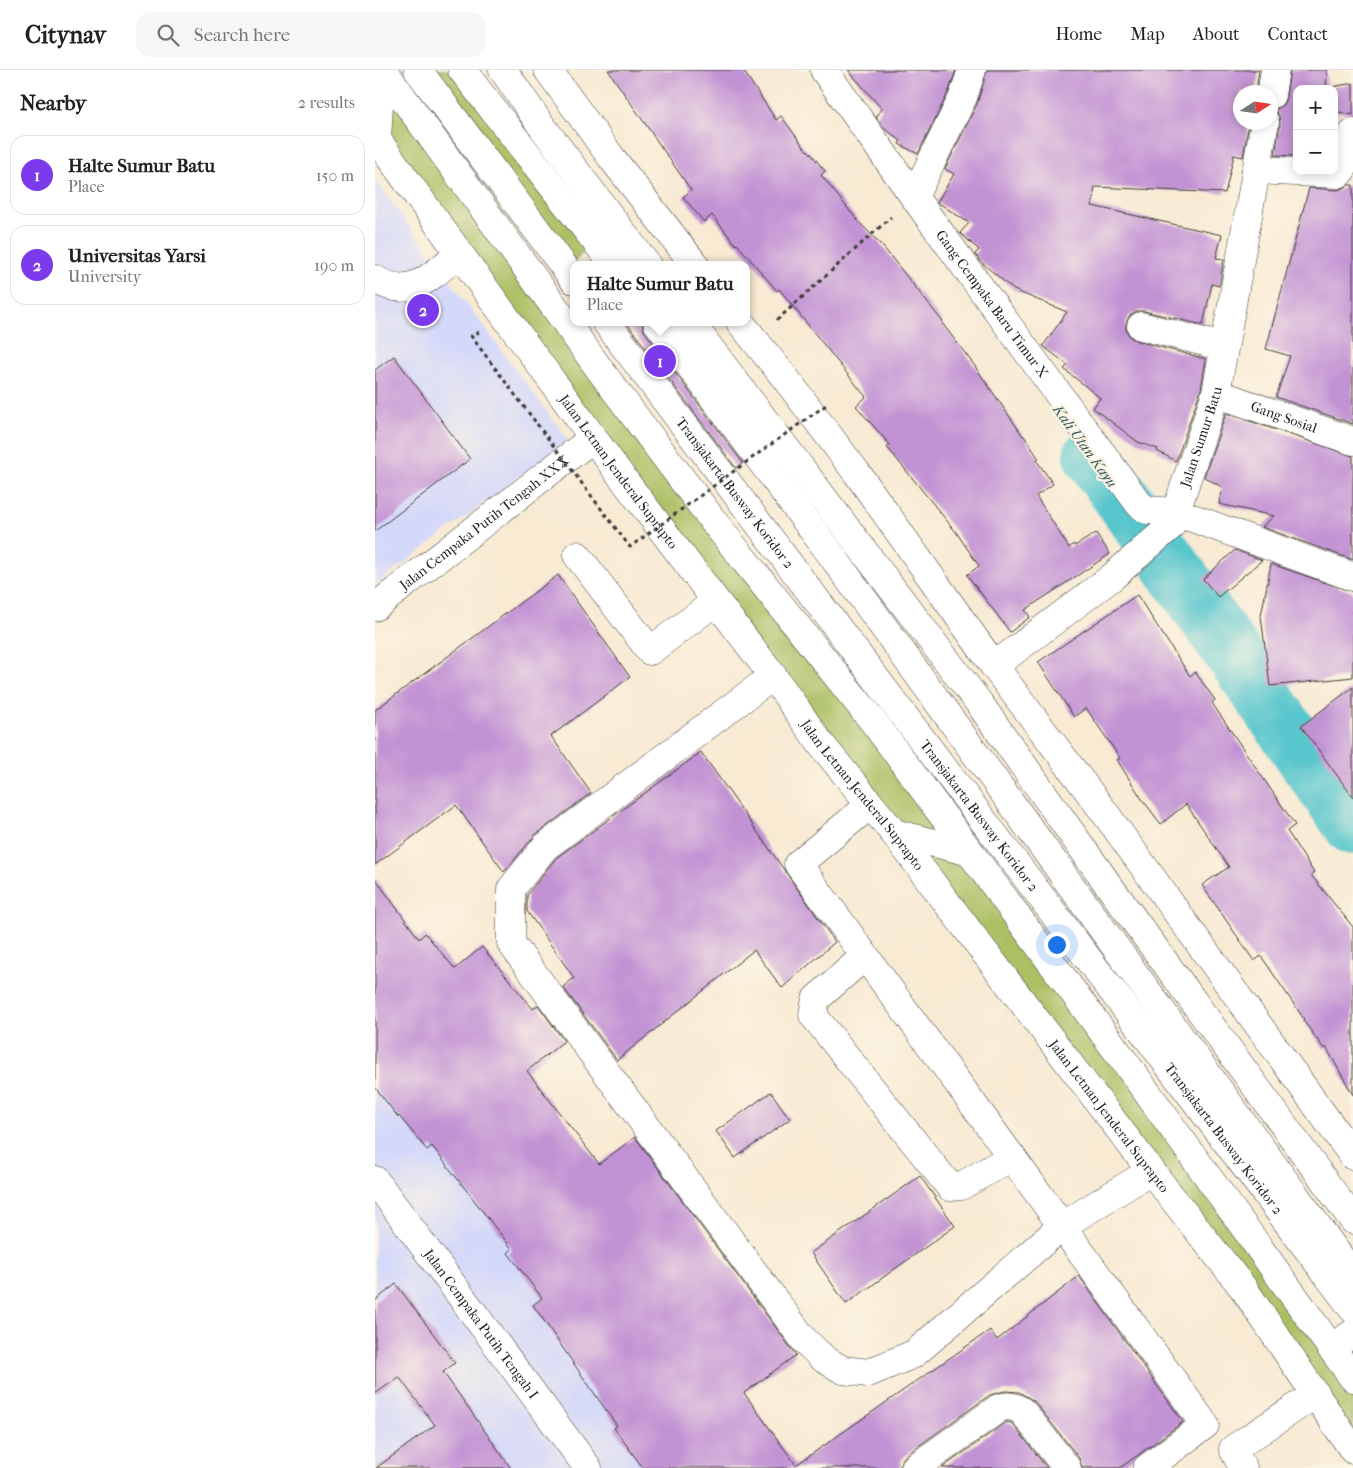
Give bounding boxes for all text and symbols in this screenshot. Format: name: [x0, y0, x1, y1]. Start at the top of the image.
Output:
search box: [136, 12, 486, 57]
text: Citynav: [25, 21, 106, 49]
icon: search: [154, 21, 182, 49]
text: Search here: [194, 24, 290, 46]
text: Home: [1055, 24, 1102, 45]
text: Map: [1130, 24, 1165, 45]
text: About: [1193, 24, 1239, 45]
text: Contact: [1267, 24, 1328, 45]
north arrow: [1233, 85, 1278, 130]
map controls: [1293, 85, 1338, 175]
button: +: [1293, 85, 1338, 130]
text: Nearby: [20, 91, 86, 115]
text: 2 results: [298, 93, 355, 112]
button: −: [1293, 130, 1338, 175]
text: Halte Sumur Batu: [68, 155, 215, 177]
text: 1: [34, 166, 40, 185]
text: 150 m: [316, 166, 354, 185]
text: Place: [68, 177, 104, 196]
street label: Gang Cempaka Baru Timur X: [932, 227, 1052, 381]
text: Universitas Yarsi: [68, 245, 206, 267]
text: 2: [33, 256, 41, 275]
text: 190 m: [314, 256, 354, 275]
popup: [570, 261, 750, 326]
text: University: [68, 267, 141, 286]
text: Halte Sumur Batu: [587, 273, 733, 295]
pin: 2: [407, 291, 439, 329]
text: Place: [587, 295, 623, 314]
pin: 1: [644, 342, 676, 380]
street label: Jalan Sumur Batu: [1176, 385, 1226, 490]
street label: Jalan Letnan Jenderal Suprapto: [555, 391, 681, 552]
street label: Gang Sosial: [1248, 398, 1319, 437]
water label: Kali Utan Kayu: [1048, 400, 1121, 491]
street label: Transjakarta Busway Koridor 2: [672, 414, 797, 572]
street label: Jalan Cempaka Putih Tengah XXX: [396, 452, 572, 594]
street label: Jalan Letnan Jenderal Suprapto: [797, 716, 927, 874]
street label: Transjakarta Busway Koridor 2: [916, 737, 1042, 895]
your location: [1044, 932, 1070, 958]
street label: Jalan Letnan Jenderal Suprapto: [1045, 1036, 1173, 1196]
street label: Transjakarta Busway Koridor 2: [1161, 1060, 1286, 1218]
street label: Jalan Cempaka Putih Tengah I: [420, 1245, 542, 1403]

